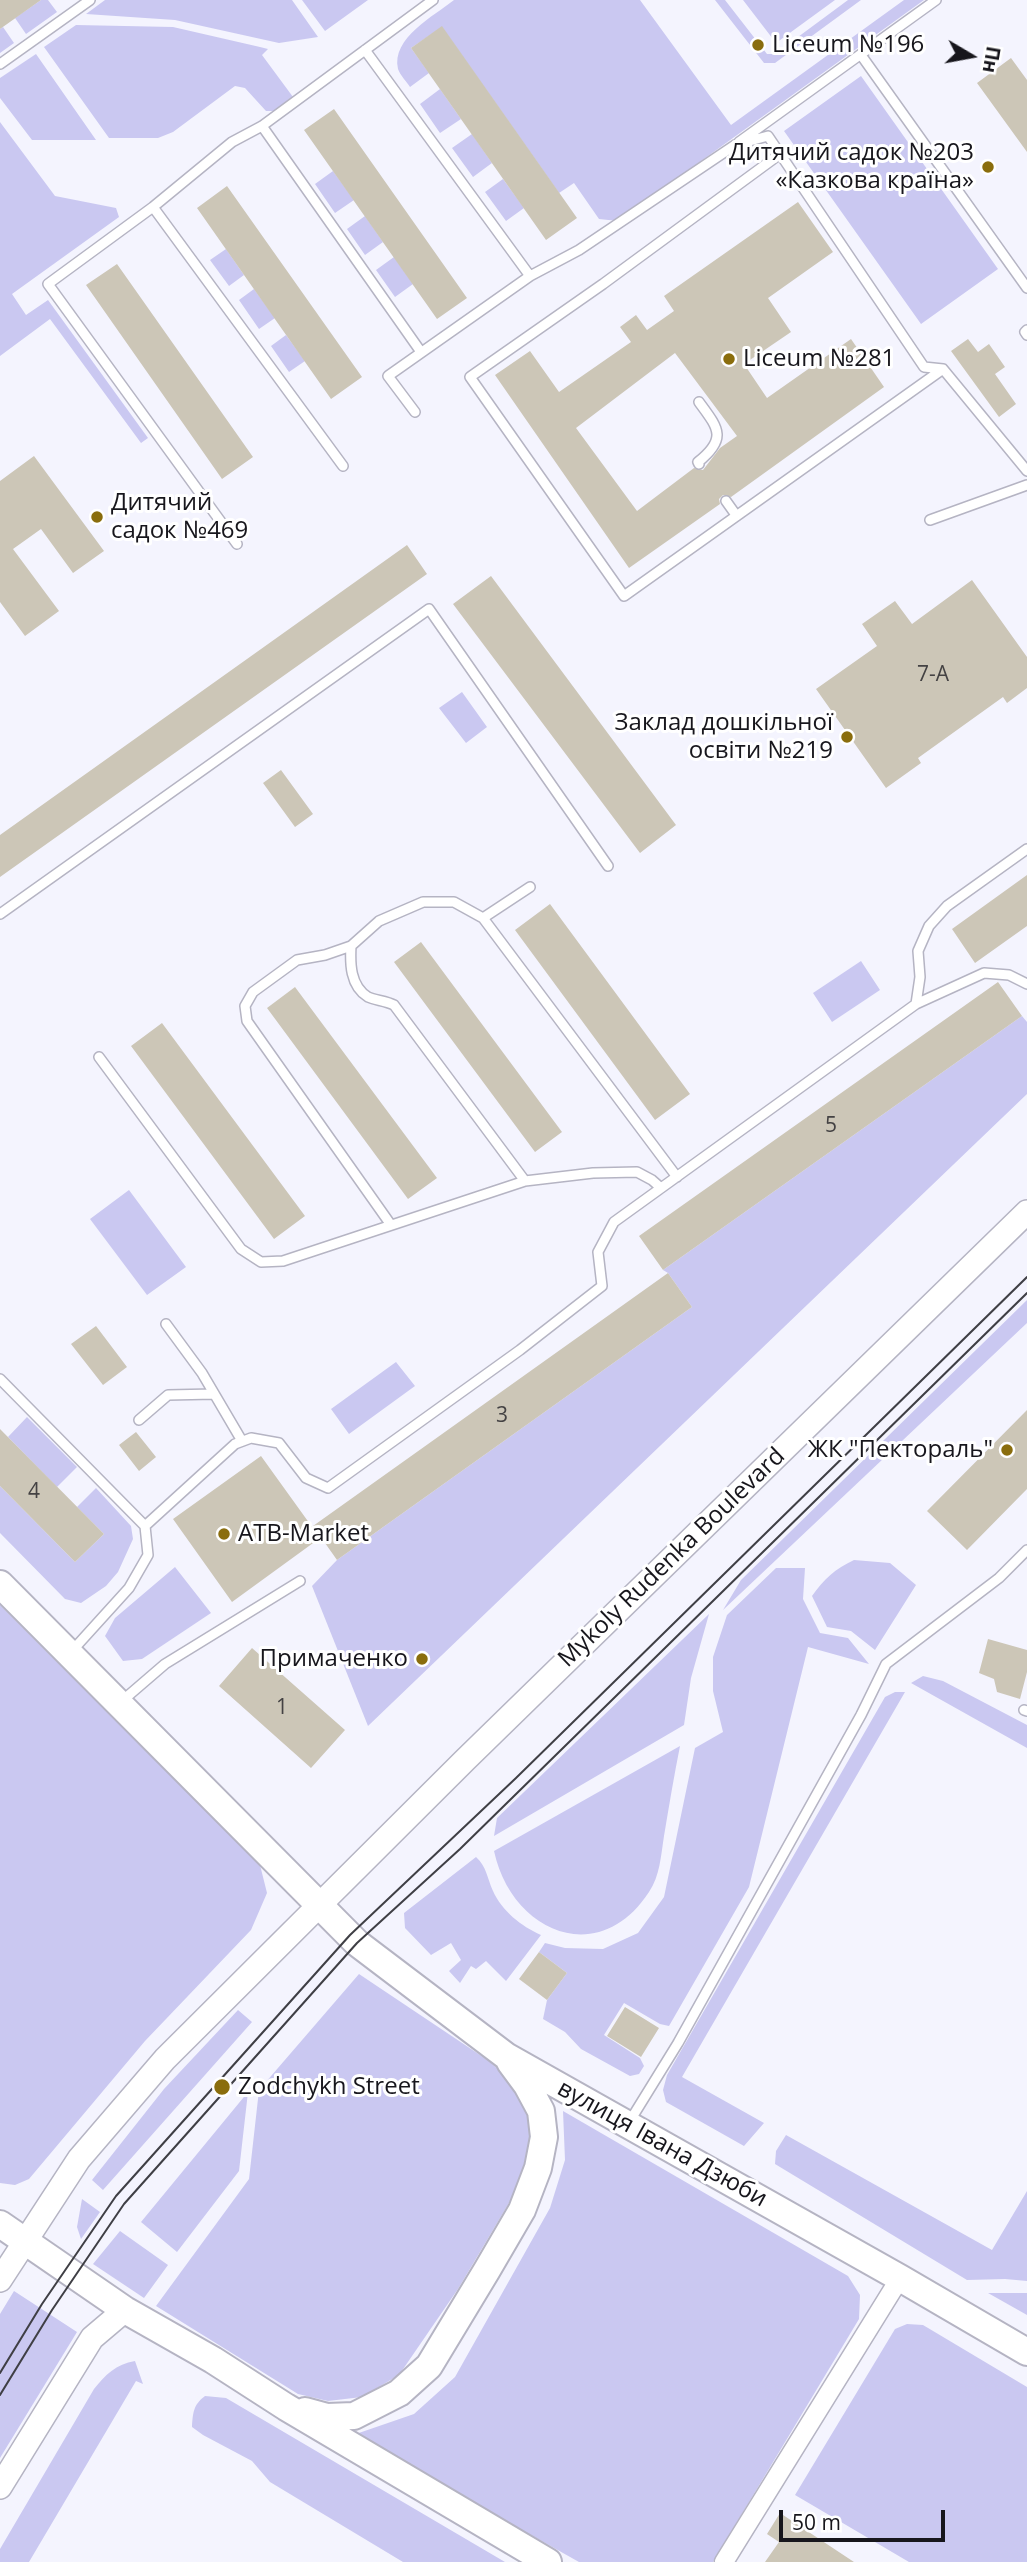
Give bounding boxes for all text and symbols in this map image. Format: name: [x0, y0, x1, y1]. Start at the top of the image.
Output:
north arrow: [936, 21, 1006, 91]
place label: Liceum №196: [772, 31, 924, 59]
marker: Liceum №196: [750, 37, 766, 53]
text: Пн: [977, 44, 1007, 75]
place label: Дитячий садок №203 «Казкова країна»: [729, 139, 974, 195]
marker: Дитячий садок №203 «Казкова країна»: [980, 159, 996, 175]
place label: Liceum №281: [743, 345, 895, 373]
marker: Liceum №281: [721, 351, 737, 367]
place label: Дитячий садок №469: [111, 489, 248, 545]
marker: Дитячий садок №469: [89, 509, 105, 525]
house number: 7-А: [917, 662, 949, 688]
place label: Заклад дошкільної освіти №219: [615, 709, 833, 765]
marker: Заклад дошкільної освіти №219: [839, 729, 855, 745]
house number: 5: [825, 1113, 837, 1139]
house number: 3: [496, 1403, 508, 1429]
place label: ЖК "Пектораль": [808, 1436, 993, 1464]
street label: Mykoly Rudenka Boulevard: [553, 1442, 791, 1674]
marker: ЖК "Пектораль": [999, 1442, 1015, 1458]
house number: 4: [28, 1479, 40, 1505]
place label: ATB-Market: [238, 1520, 369, 1548]
marker: ATB-Market: [216, 1526, 232, 1542]
place label: Примаченко: [260, 1645, 408, 1673]
marker: Примаченко: [414, 1651, 430, 1667]
house number: 1: [276, 1695, 288, 1721]
place label: Zodchykh Street: [238, 2073, 420, 2101]
street label: вулиця Івана Дзюби: [552, 2074, 772, 2214]
marker: Zodchykh Street: [212, 2077, 232, 2097]
scale bar: [782, 2496, 948, 2540]
text: 50 m: [792, 2508, 841, 2536]

